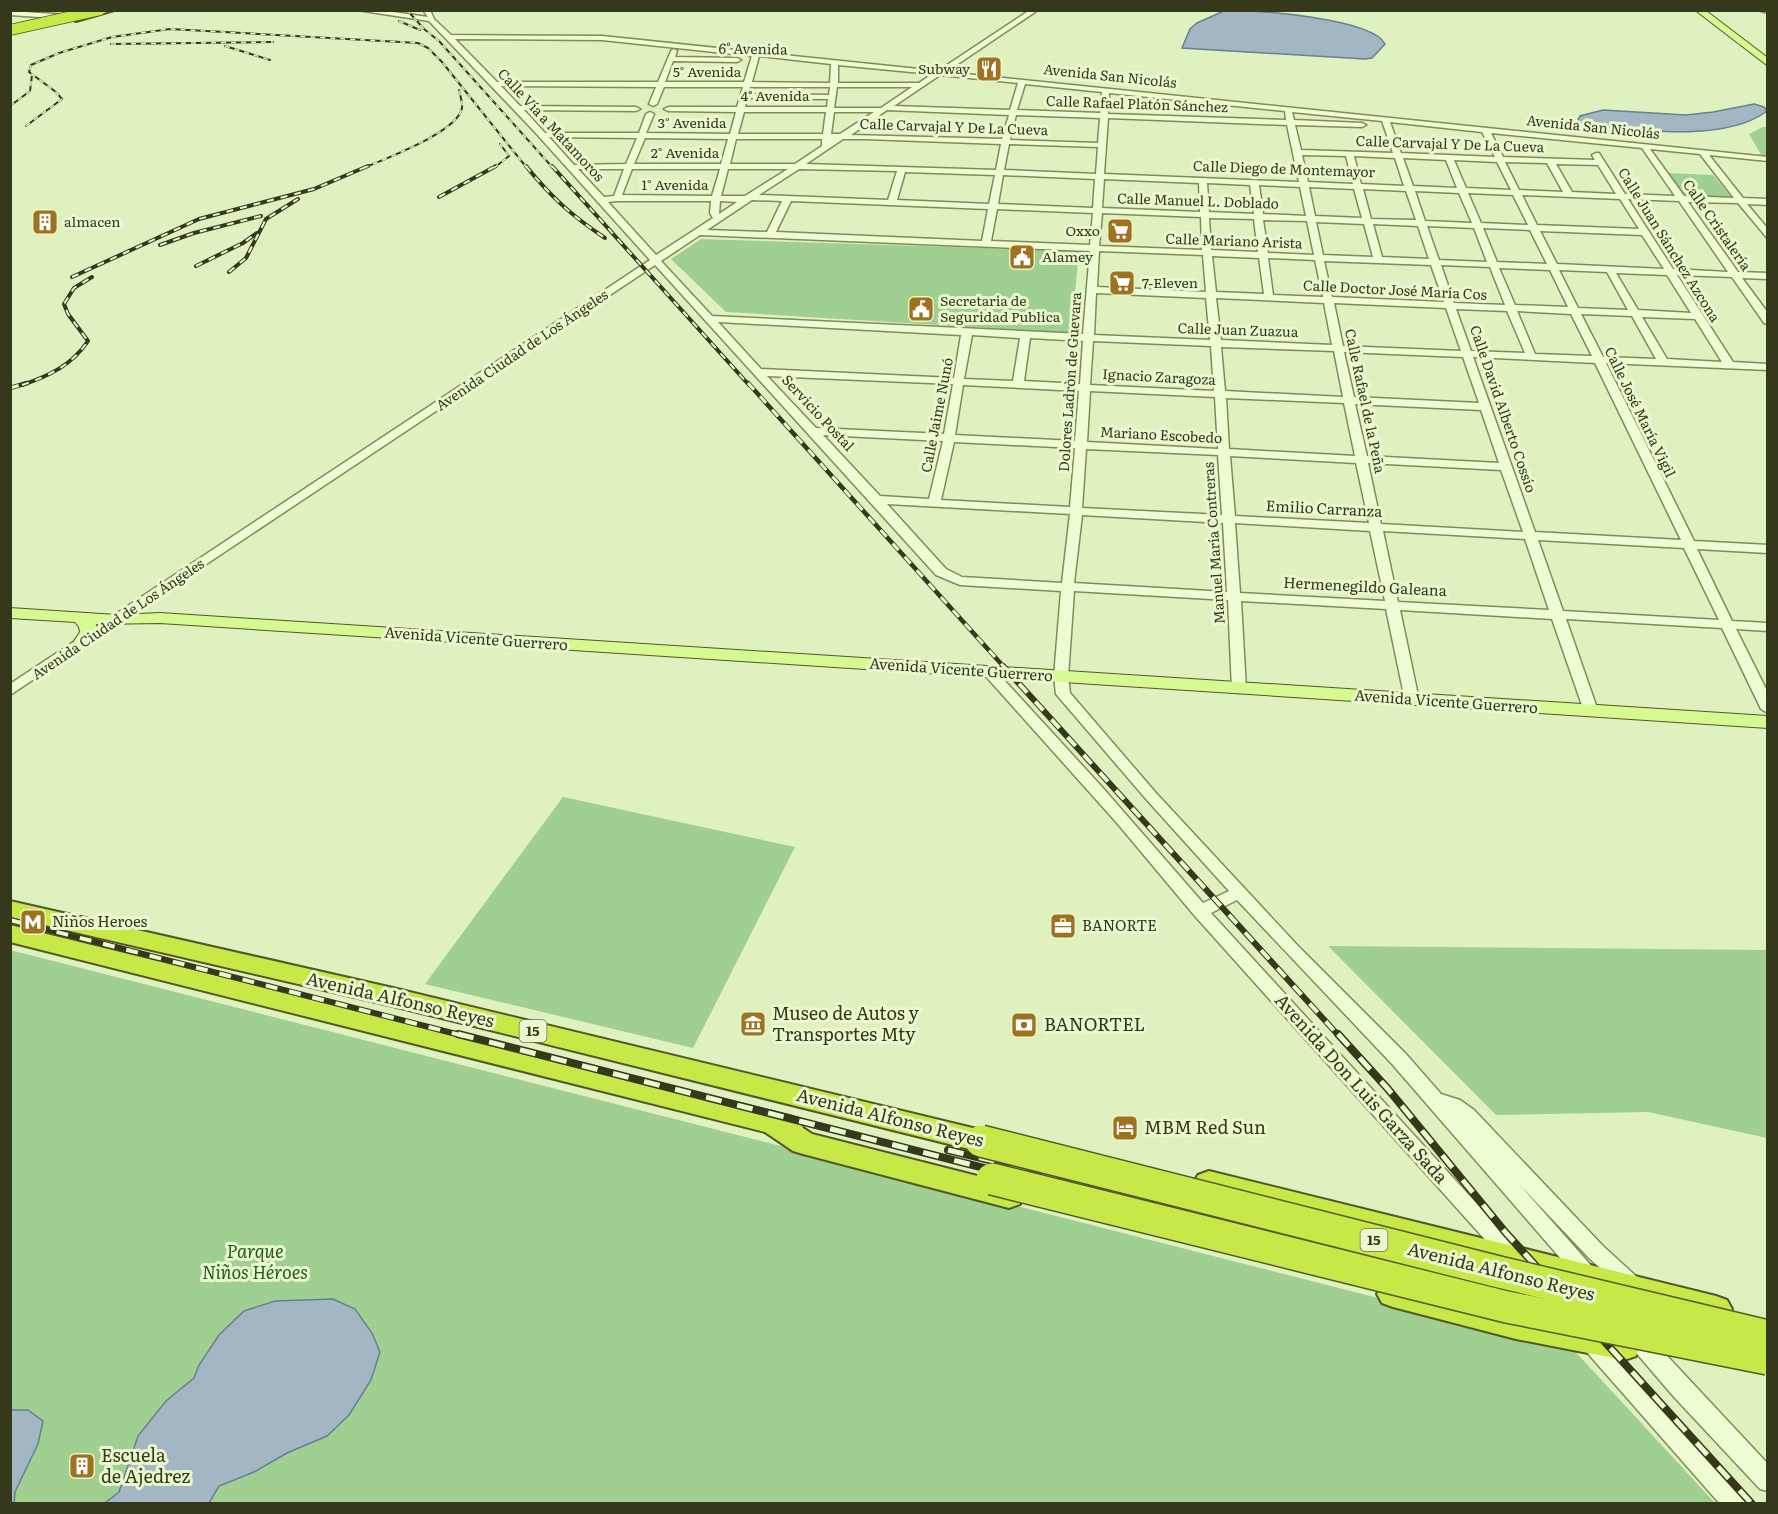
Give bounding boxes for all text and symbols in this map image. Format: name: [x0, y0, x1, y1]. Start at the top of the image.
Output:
street label: 6° Avenida: [718, 37, 788, 59]
restaurant icon: Subway: [974, 54, 1004, 84]
place label: Subway: [918, 58, 971, 78]
street label: Avenida San Nicolás: [1042, 58, 1178, 92]
street label: 5° Avenida: [673, 61, 742, 81]
street label: Calle Vía a Matamoros: [494, 63, 610, 185]
street label: 4° Avenida: [741, 85, 810, 105]
street label: Calle Rafael Platón Sánchez: [1046, 90, 1229, 116]
street label: Avenida San Nicolás: [1525, 109, 1661, 143]
street label: 3° Avenida: [657, 112, 727, 132]
street label: Calle Carvajal Y De La Cueva: [859, 113, 1049, 139]
street label: Calle Carvajal Y De La Cueva: [1355, 130, 1545, 156]
street label: 2° Avenida: [651, 142, 720, 162]
street label: Calle Diego de Montemayor: [1193, 155, 1376, 181]
street label: Calle Juan Sánchez Azcona: [1614, 163, 1726, 326]
street label: 1° Avenida: [641, 174, 709, 194]
street label: Calle Cristalería: [1679, 175, 1757, 274]
street label: Calle Manuel L. Doblado: [1117, 187, 1279, 213]
building icon: almacen: [30, 207, 60, 237]
place label: almacen: [64, 211, 121, 231]
supermarket icon: Oxxo: [1105, 216, 1135, 246]
place label: Oxxo: [1065, 220, 1100, 240]
street label: Calle Mariano Arista: [1165, 228, 1303, 252]
public building icon: Alamey: [1007, 242, 1037, 272]
place label: Alamey: [1042, 246, 1094, 266]
supermarket icon: 7-Eleven: [1107, 268, 1137, 298]
place label: 7-Eleven: [1142, 272, 1198, 292]
street label: Calle Doctor José María Cos: [1303, 274, 1487, 304]
street label: Avenida Ciudad de Los Ángeles: [431, 284, 612, 414]
place label: Secretaria de Seguridad Publica: [940, 290, 1061, 326]
street label: Dolores Ladròn de Guevara: [1053, 291, 1085, 472]
public building icon: Secretaria de Seguridad Publica: [906, 294, 936, 324]
street label: Calle Juan Zuazua: [1177, 317, 1299, 341]
street label: Calle David Alberto Cossío: [1466, 322, 1542, 495]
street label: Calle Rafael de la Peña: [1341, 327, 1391, 475]
street label: Calle José María Vigil: [1601, 343, 1681, 480]
street label: Calle Jaime Nunó: [915, 356, 957, 474]
street label: Ignacio Zaragoza: [1102, 363, 1217, 389]
street label: Servicio Postal: [778, 370, 860, 455]
street label: Mariano Escobedo: [1099, 421, 1223, 447]
street label: Manuel María Contreras: [1197, 461, 1229, 625]
street label: Emilio Carranza: [1265, 493, 1384, 522]
street label: Avenida Ciudad de Los Ángeles: [27, 553, 208, 683]
street label: Hermenegildo Galeana: [1283, 570, 1448, 601]
street label: Avenida Vicente Guerrero: [384, 620, 569, 655]
street label: Avenida Vicente Guerrero: [869, 651, 1054, 686]
street label: Avenida Vicente Guerrero: [1354, 683, 1539, 718]
metro station icon: Niños Heroes: [18, 907, 48, 937]
place label: Niños Heroes: [52, 909, 148, 932]
office icon: BANORTE: [1048, 911, 1078, 941]
place label: BANORTE: [1082, 913, 1157, 936]
street label: Avenida Alfonso Reyes: [304, 964, 497, 1033]
street label: Avenida Don Luis Garza Sada: [1269, 987, 1455, 1189]
place label: Museo de Autos y Transportes Mty: [772, 999, 920, 1047]
museum icon: Museo de Autos y Transportes Mty: [738, 1009, 768, 1039]
bank icon: BANORTEL: [1009, 1010, 1039, 1040]
place label: BANORTEL: [1044, 1010, 1145, 1037]
road number: 15: [520, 1020, 546, 1042]
street label: Avenida Alfonso Reyes: [794, 1080, 987, 1153]
hotel icon: MBM Red Sun: [1110, 1113, 1140, 1143]
place label: MBM Red Sun: [1144, 1113, 1266, 1140]
road number: 15: [1360, 1229, 1388, 1251]
street label: Avenida Alfonso Reyes: [1405, 1234, 1598, 1307]
park label: Parque Niños Héroes: [202, 1237, 308, 1285]
place label: Escuela de Ajedrez: [101, 1441, 190, 1489]
building icon: Escuela de Ajedrez: [67, 1451, 97, 1481]

